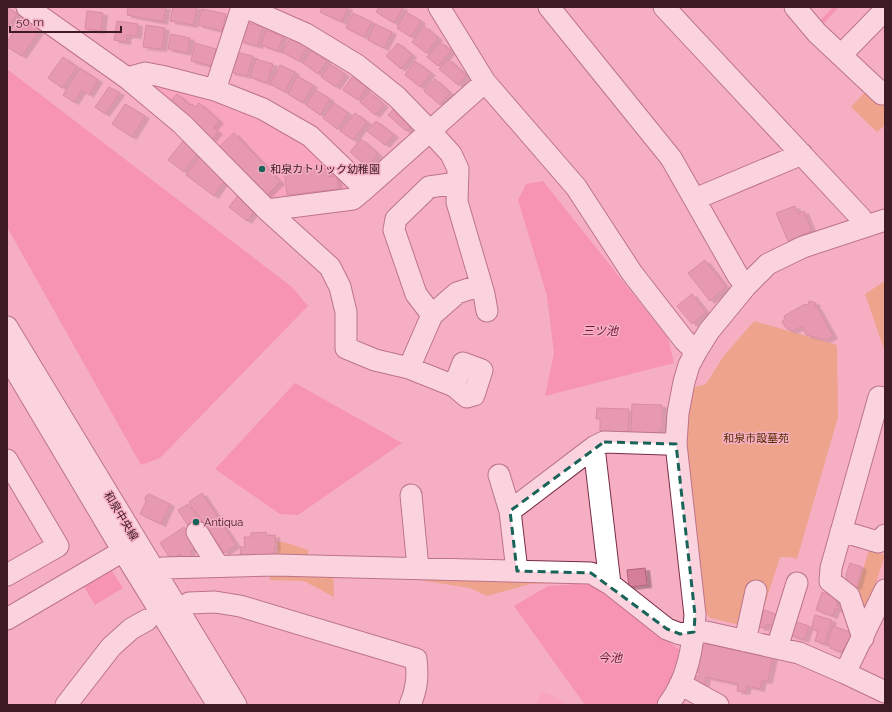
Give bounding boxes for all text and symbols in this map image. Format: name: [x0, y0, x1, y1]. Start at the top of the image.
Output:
scale bar: [10, 8, 121, 34]
text: 50 m: [16, 15, 44, 29]
place label: 和泉カトリック幼稚園: [270, 163, 380, 176]
marker: 和泉カトリック幼稚園: [257, 164, 267, 174]
water label: 三ツ池: [582, 324, 619, 338]
park label: 和泉市設墓苑: [723, 432, 789, 445]
street label: 和泉中央線: [101, 489, 141, 543]
place label: Antiqua: [204, 516, 243, 529]
marker: Antiqua: [191, 517, 201, 527]
water label: 今池: [598, 651, 623, 665]

